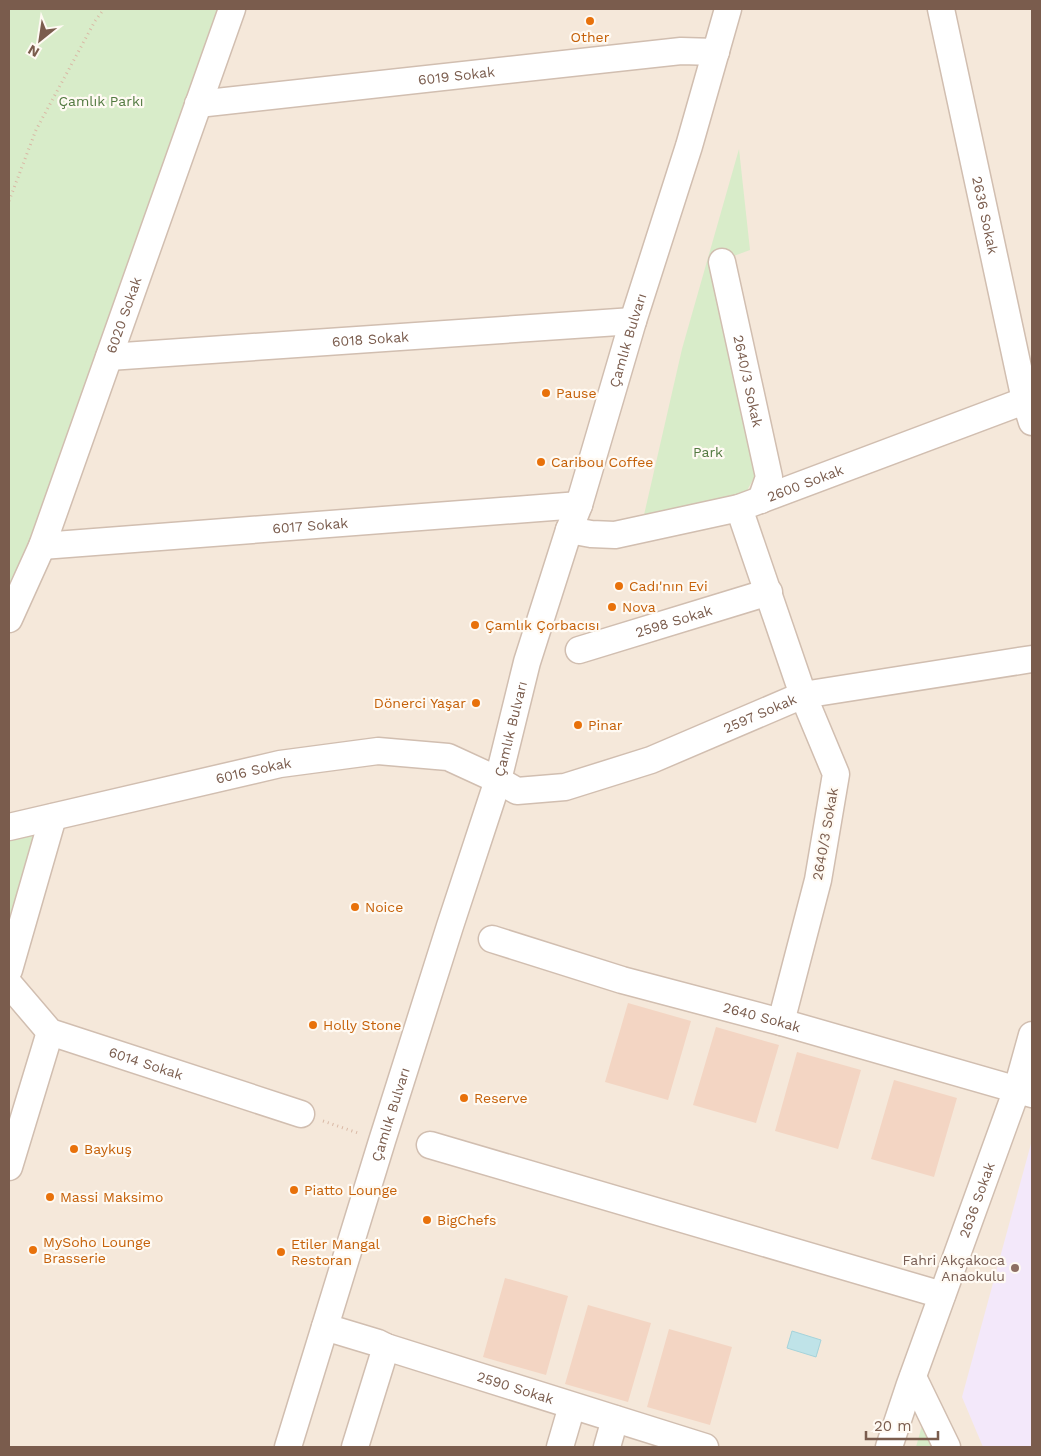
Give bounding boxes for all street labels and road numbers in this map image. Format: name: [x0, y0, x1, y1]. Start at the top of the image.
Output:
street label: 6019 Sokak: [417, 63, 496, 88]
street label: 2636 Sokak: [969, 175, 1001, 256]
street label: 6020 Sokak: [103, 275, 145, 356]
street label: Çamlık Bulvarı: [606, 291, 649, 389]
street label: 6018 Sokak: [331, 328, 409, 350]
street label: 2640/3 Sokak: [730, 334, 766, 429]
street label: 2600 Sokak: [765, 462, 846, 505]
street label: 6017 Sokak: [272, 515, 349, 536]
street label: 2598 Sokak: [633, 602, 714, 640]
street label: Çamlık Bulvarı: [491, 679, 530, 778]
street label: 2597 Sokak: [721, 691, 799, 736]
street label: 6016 Sokak: [214, 755, 292, 787]
street label: 2640/3 Sokak: [809, 786, 841, 882]
street label: 2640 Sokak: [721, 999, 803, 1035]
street label: 6014 Sokak: [107, 1044, 185, 1083]
street label: Çamlık Bulvarı: [368, 1065, 413, 1163]
street label: 2636 Sokak: [956, 1160, 998, 1240]
street label: 2590 Sokak: [475, 1368, 556, 1407]

